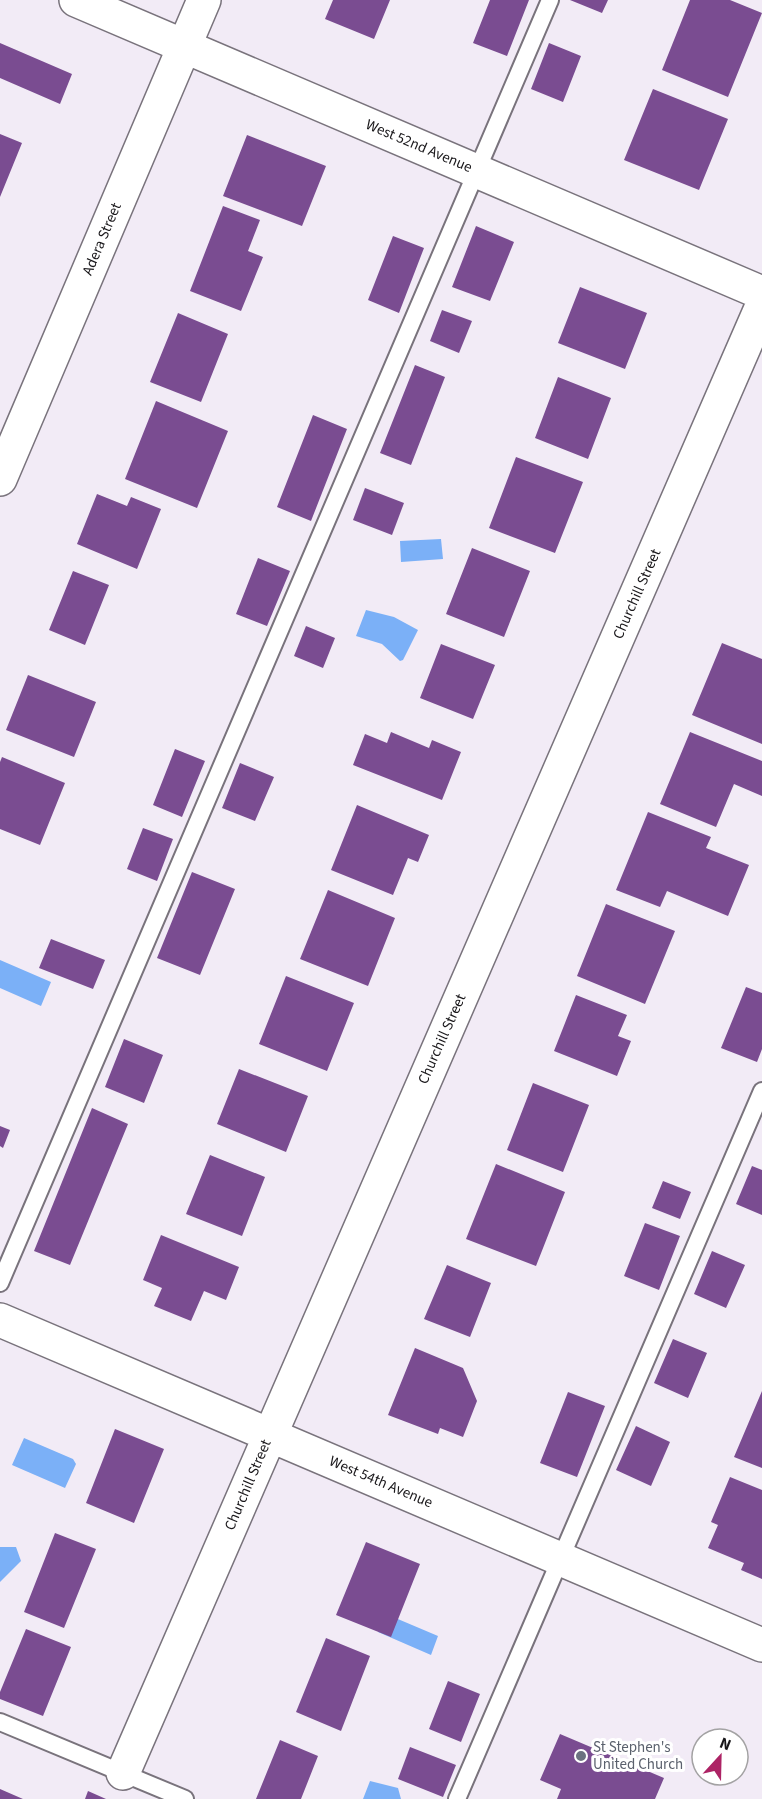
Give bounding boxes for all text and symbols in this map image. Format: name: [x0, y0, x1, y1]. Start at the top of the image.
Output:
street label: West 52nd Avenue: [362, 114, 476, 178]
street label: Adera Street: [77, 200, 127, 278]
street label: Churchill Street: [608, 545, 666, 643]
street label: Churchill Street: [413, 990, 471, 1088]
street label: Churchill Street: [219, 1436, 277, 1534]
street label: West 54th Avenue: [326, 1451, 436, 1513]
north arrow: [690, 1727, 750, 1787]
text: N: [716, 1732, 734, 1756]
place label: St Stephen's United Church: [593, 1737, 683, 1775]
marker: St Stephen's United Church: [574, 1749, 588, 1763]

